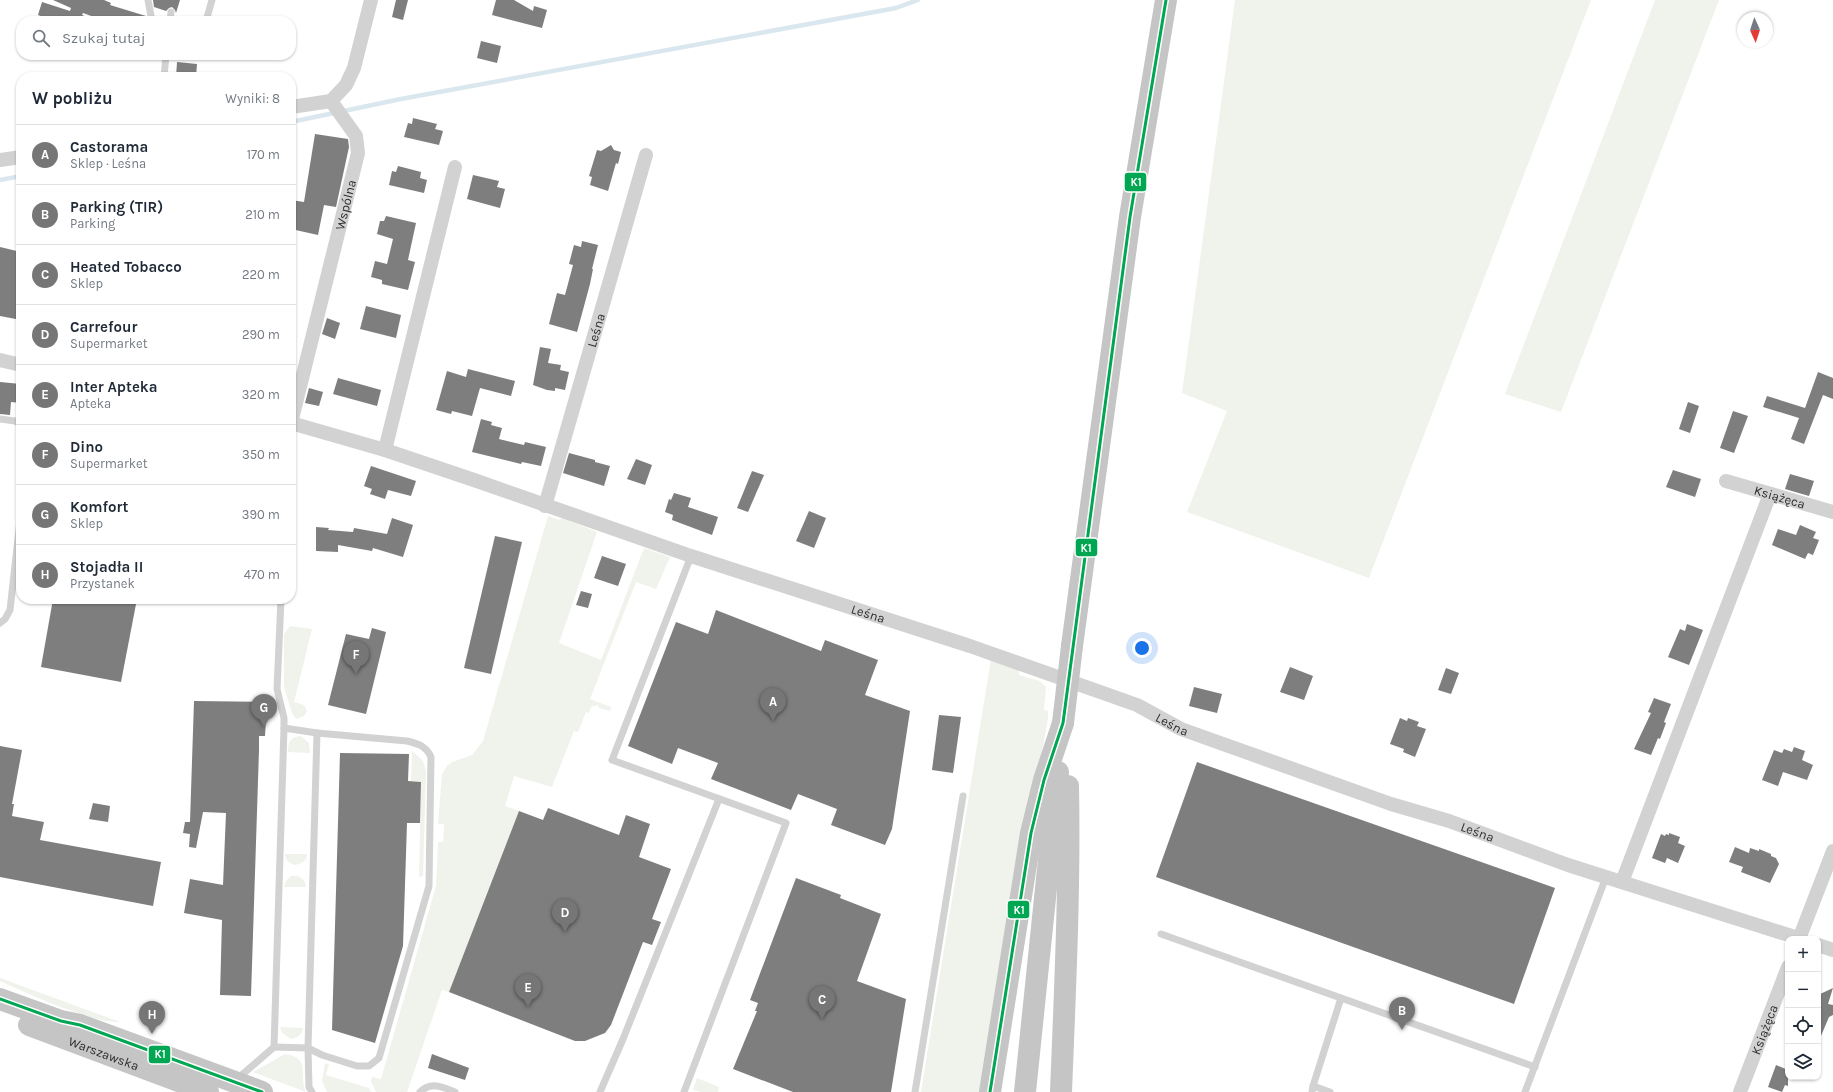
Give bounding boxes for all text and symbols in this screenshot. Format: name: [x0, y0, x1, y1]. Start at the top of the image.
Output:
north arrow: [1737, 12, 1773, 48]
search box: [16, 16, 296, 60]
icon: search: [30, 27, 52, 49]
text: Szukaj tutaj: [62, 29, 146, 47]
text: W pobliżu: [32, 88, 113, 108]
text: Wyniki: 8: [225, 91, 280, 106]
text: Castorama: [70, 138, 148, 156]
text: A: [41, 147, 49, 162]
text: 170 m: [247, 147, 280, 162]
text: Sklep · Leśna: [70, 156, 146, 171]
line badge: K1: [1124, 172, 1147, 192]
text: K1: [1130, 176, 1142, 189]
street label: Wspólna: [332, 178, 359, 231]
text: Parking (TIR): [70, 198, 163, 216]
text: B: [41, 207, 49, 222]
text: 210 m: [245, 207, 280, 222]
text: Parking: [70, 216, 115, 231]
text: Heated Tobacco: [70, 258, 182, 276]
text: C: [41, 267, 49, 282]
text: 220 m: [242, 267, 280, 282]
text: Sklep: [70, 276, 103, 291]
street label: Leśna: [584, 311, 608, 349]
text: Carrefour: [70, 318, 137, 336]
text: D: [41, 327, 49, 342]
text: 290 m: [242, 327, 280, 342]
text: Supermarket: [70, 336, 148, 351]
text: Inter Apteka: [70, 378, 158, 396]
text: E: [41, 387, 49, 402]
text: 320 m: [242, 387, 280, 402]
text: Apteka: [70, 396, 111, 411]
text: Dino: [70, 438, 103, 456]
text: F: [41, 447, 49, 462]
text: 350 m: [242, 447, 280, 462]
text: Supermarket: [70, 456, 148, 471]
street label: Książęca: [1752, 482, 1807, 511]
text: Komfort: [70, 498, 128, 516]
text: G: [41, 507, 49, 522]
text: 390 m: [242, 507, 280, 522]
text: Sklep: [70, 516, 103, 531]
line badge: K1: [1075, 538, 1098, 557]
text: K1: [1080, 542, 1092, 555]
text: Stojadła II: [70, 558, 143, 576]
text: H: [40, 567, 50, 582]
text: 470 m: [244, 567, 280, 582]
text: Przystanek: [70, 576, 135, 591]
street label: Leśna: [850, 601, 887, 626]
your location: [1132, 638, 1152, 658]
pin: F: [343, 641, 369, 674]
pin: A: [760, 688, 786, 721]
pin: G: [251, 694, 277, 727]
street label: Leśna: [1153, 709, 1190, 739]
street label: Leśna: [1459, 819, 1496, 845]
pin: D: [552, 899, 578, 932]
line badge: K1: [1007, 900, 1030, 919]
text: K1: [1013, 904, 1025, 917]
map controls: [1785, 936, 1821, 1080]
button: +: [1785, 936, 1821, 972]
button: −: [1785, 972, 1821, 1008]
pin: E: [515, 974, 541, 1007]
pin: C: [809, 986, 835, 1019]
pin: B: [1389, 997, 1415, 1030]
pin: H: [139, 1001, 165, 1034]
street label: Książęca: [1748, 1002, 1780, 1057]
button: locate: [1785, 1008, 1821, 1044]
street label: Warszawska: [67, 1033, 141, 1073]
button: layers: [1785, 1044, 1821, 1080]
line badge: K1: [148, 1045, 171, 1064]
text: K1: [154, 1048, 166, 1061]

